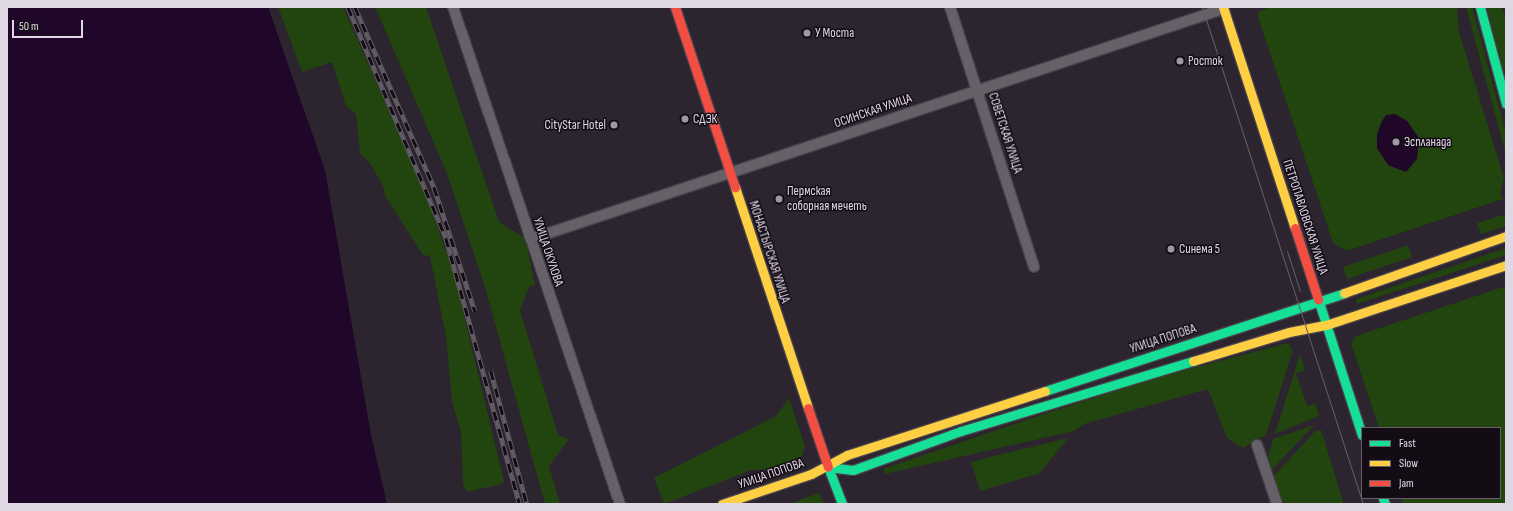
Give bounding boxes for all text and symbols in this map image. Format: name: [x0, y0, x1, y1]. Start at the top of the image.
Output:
scale bar: [14, 12, 85, 38]
text: 50 m: [19, 19, 39, 34]
place label: У Моста: [815, 25, 854, 41]
marker: У Моста: [802, 28, 812, 38]
place label: Росток: [1188, 53, 1223, 69]
marker: Росток: [1175, 56, 1185, 66]
street label: ОСИНСКАЯ УЛИЦА: [832, 90, 914, 132]
street label: СОВЕТСКАЯ УЛИЦА: [985, 91, 1025, 175]
place label: СДЭК: [693, 111, 717, 127]
marker: СДЭК: [680, 114, 690, 124]
place label: CityStar Hotel: [544, 117, 606, 133]
marker: CityStar Hotel: [609, 120, 619, 130]
place label: Эспланада: [1404, 134, 1451, 150]
marker: Эспланада: [1391, 137, 1401, 147]
street label: ПЕТРОПАВЛОВСКАЯ УЛИЦА: [1279, 158, 1331, 276]
place label: Пермская соборная мечеть: [787, 184, 867, 215]
marker: Пермская соборная мечеть: [774, 194, 784, 204]
street label: МОНАСТЫРСКАЯ УЛИЦА: [745, 199, 793, 305]
street label: УЛИЦА ОКУЛОВА: [530, 216, 566, 288]
place label: Синема 5: [1179, 241, 1220, 257]
marker: Синема 5: [1166, 244, 1176, 254]
street label: УЛИЦА ПОПОВА: [1128, 321, 1198, 357]
legend: [1361, 427, 1501, 499]
text: Fast: [1399, 436, 1416, 451]
street label: УЛИЦА ПОПОВА: [736, 455, 806, 493]
text: Slow: [1399, 456, 1418, 471]
text: Jam: [1399, 476, 1414, 491]

